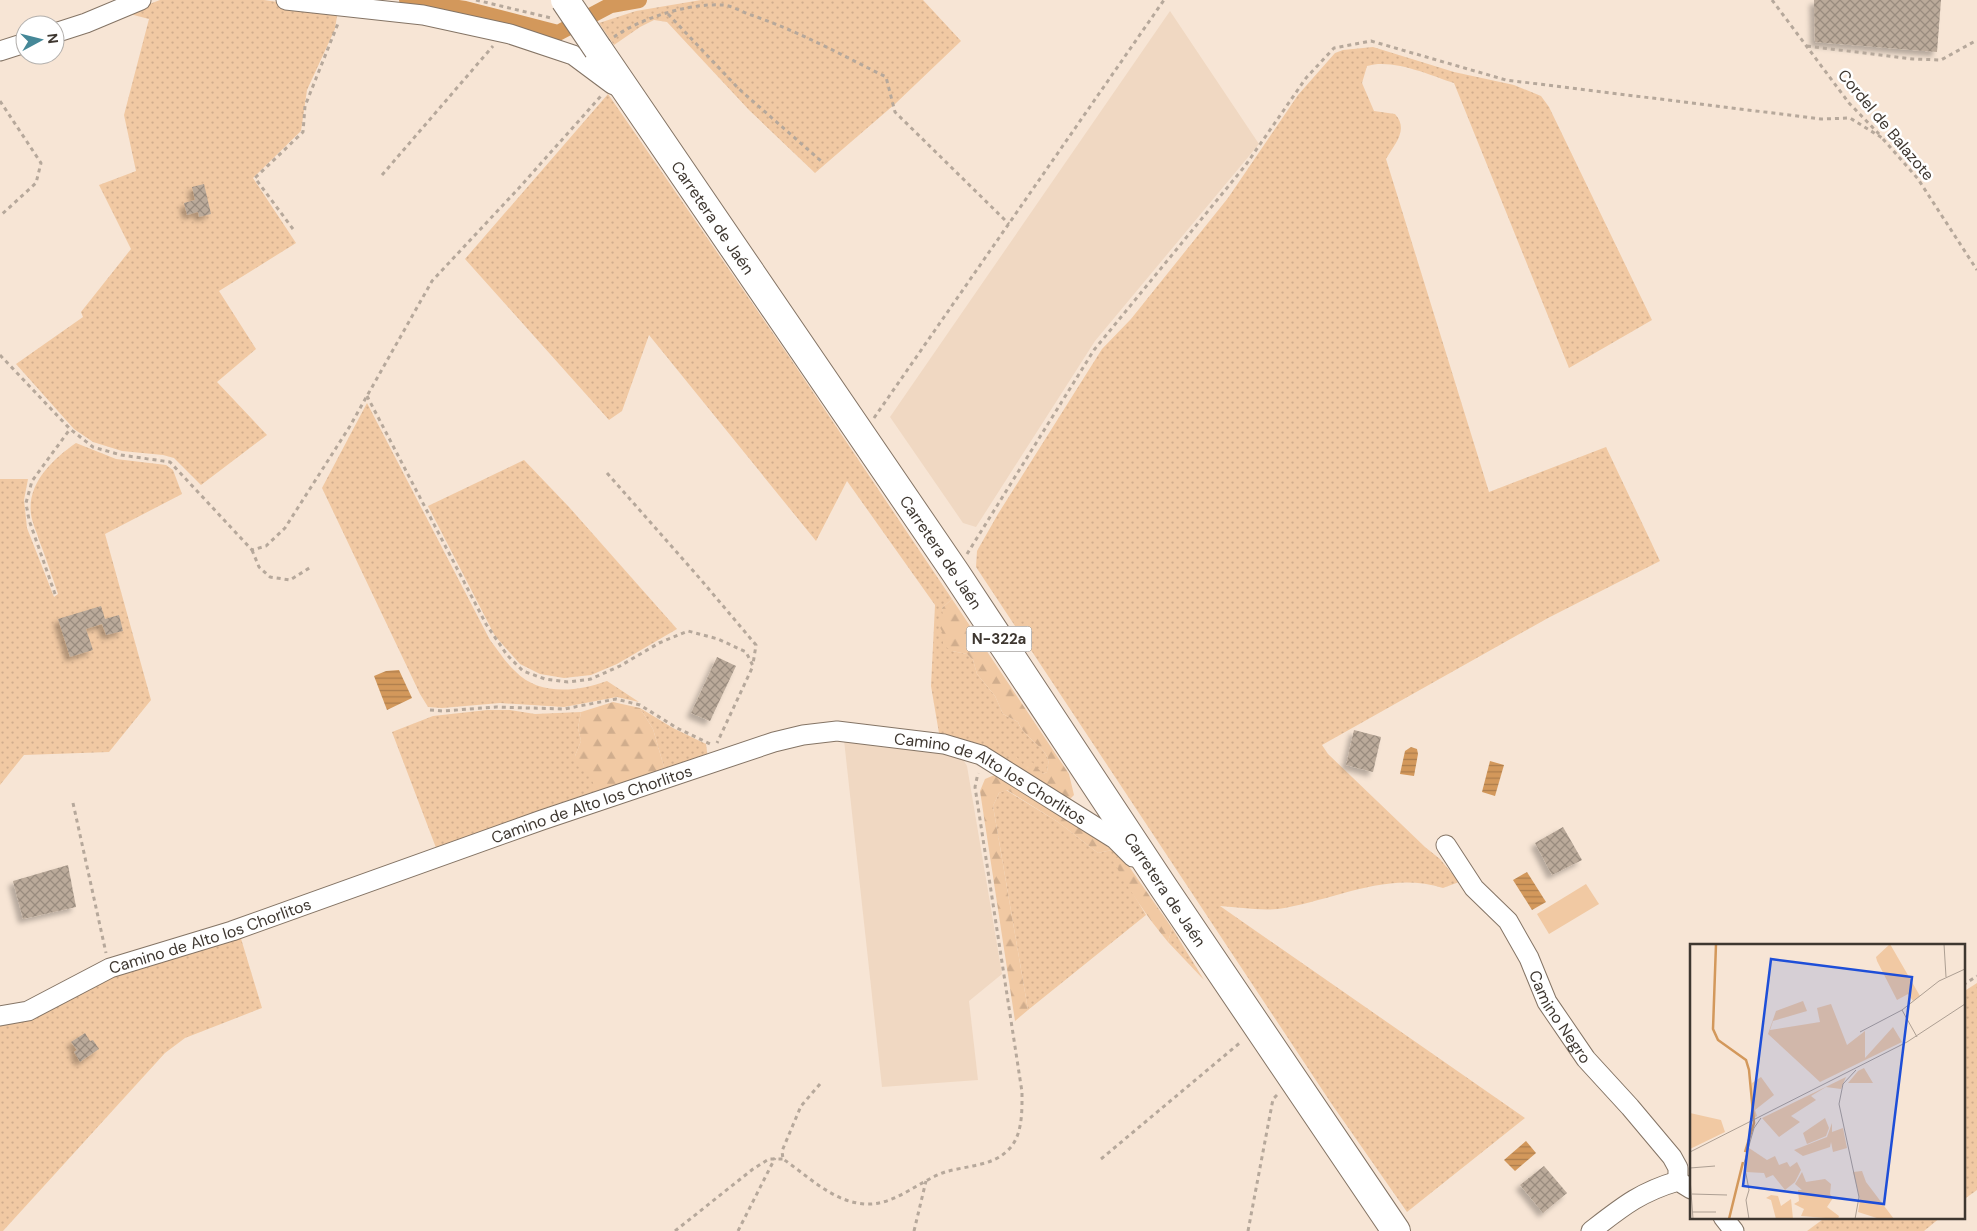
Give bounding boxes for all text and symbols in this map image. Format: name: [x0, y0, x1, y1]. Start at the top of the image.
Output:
north arrow: [15, 15, 65, 65]
text: N: [43, 32, 62, 45]
street label: Cordel de Balazote: [1833, 65, 1939, 185]
street label: Carretera de Jaén: [667, 157, 759, 278]
street label: Carretera de Jaén: [895, 491, 987, 613]
road number: N-322a: [966, 626, 1032, 652]
street label: Camino de Alto los Chorlitos: [893, 728, 1090, 829]
street label: Camino de Alto los Chorlitos: [488, 760, 695, 848]
street label: Carretera de Jaén: [1120, 828, 1211, 951]
street label: Camino de Alto los Chorlitos: [106, 893, 314, 978]
inset map: [1690, 944, 1964, 1218]
street label: Camino Negro: [1525, 967, 1596, 1067]

